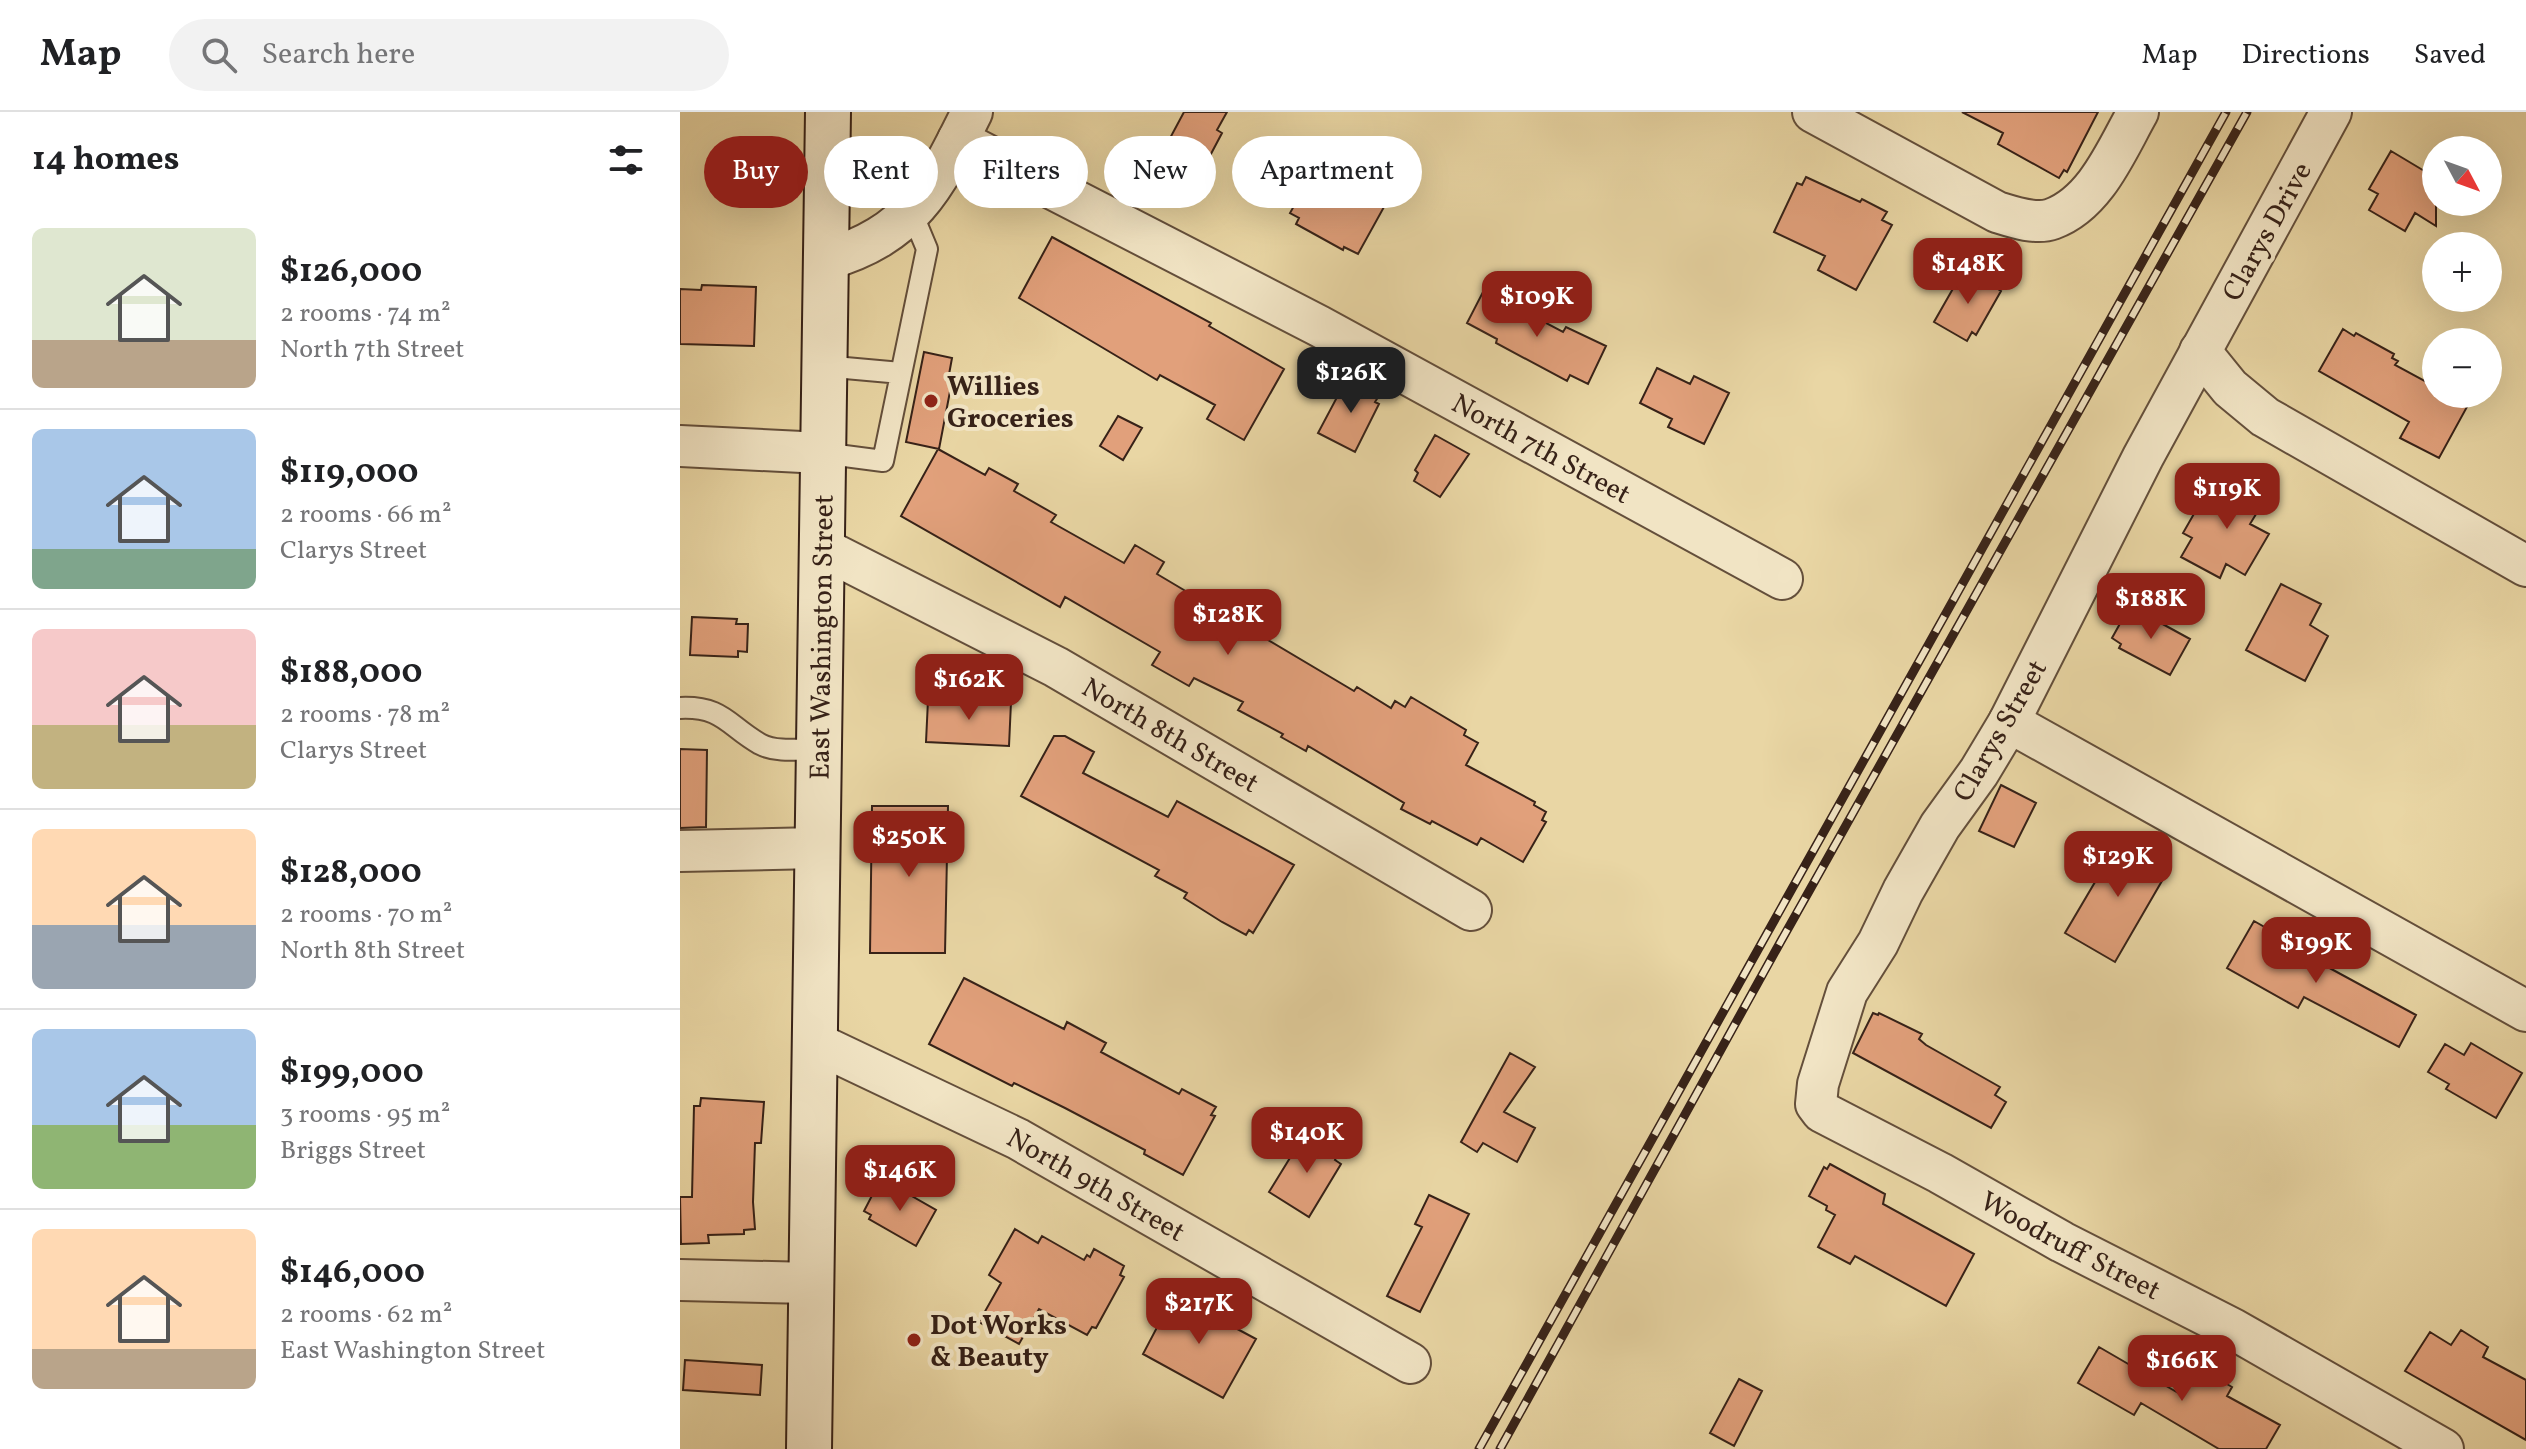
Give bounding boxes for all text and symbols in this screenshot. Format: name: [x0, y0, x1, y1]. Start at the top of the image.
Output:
search box: [169, 19, 729, 91]
text: Map: [40, 29, 121, 82]
icon: search: [197, 33, 241, 77]
text: Search here: [261, 34, 415, 76]
text: Map: [2142, 36, 2198, 75]
text: Directions: [2242, 36, 2370, 75]
text: Saved: [2414, 36, 2486, 75]
chip: Buy: [704, 136, 808, 208]
chip: Rent: [824, 136, 938, 208]
chip: Filters: [954, 136, 1088, 208]
chip: New: [1104, 136, 1216, 208]
chip: Apartment: [1232, 136, 1422, 208]
north arrow: [2422, 136, 2502, 216]
map controls: [2422, 136, 2502, 408]
text: 14 homes: [32, 137, 179, 184]
icon: filters: [604, 138, 648, 182]
street label: Clarys Drive: [2214, 156, 2322, 309]
button: +: [2422, 232, 2502, 312]
pin: $148K: [1912, 238, 2024, 306]
text: $148K: [1931, 246, 2005, 282]
text: $126,000: [280, 249, 422, 296]
icon: home: [96, 260, 192, 356]
pin: $109K: [1481, 271, 1593, 339]
text: $109K: [1500, 279, 1574, 315]
text: 2 rooms · 74 m²: [280, 296, 451, 332]
button: −: [2422, 328, 2502, 408]
text: North 7th Street: [280, 332, 464, 368]
pin: $126K: [1295, 347, 1407, 415]
text: $126K: [1315, 355, 1387, 391]
place label: Willies Groceries: [947, 368, 1074, 439]
street label: North 7th Street: [1444, 385, 1637, 515]
marker: Willies Groceries: [922, 392, 940, 410]
text: $119,000: [280, 450, 418, 497]
icon: home: [96, 461, 192, 557]
pin: $119K: [2171, 463, 2283, 531]
text: $119K: [2193, 471, 2261, 507]
street label: East Washington Street: [802, 494, 845, 780]
text: 2 rooms · 66 m²: [280, 497, 452, 533]
text: Clarys Street: [280, 533, 427, 569]
pin: $188K: [2095, 573, 2207, 641]
text: $188K: [2115, 581, 2187, 617]
pin: $128K: [1172, 589, 1284, 657]
text: $128K: [1192, 597, 1264, 633]
text: $188,000: [280, 650, 422, 697]
street label: Clarys Street: [1945, 653, 2058, 810]
pin: $162K: [913, 654, 1025, 722]
icon: home: [96, 661, 192, 757]
text: $162K: [933, 662, 1005, 698]
street label: North 8th Street: [1074, 669, 1266, 804]
text: 2 rooms · 78 m²: [280, 697, 450, 733]
text: Clarys Street: [280, 733, 427, 769]
pin: $250K: [853, 811, 965, 879]
text: $250K: [871, 819, 947, 855]
pin: $129K: [2062, 831, 2174, 899]
text: $129K: [2082, 839, 2154, 875]
text: $128,000: [280, 850, 422, 897]
icon: home: [96, 861, 192, 957]
text: 2 rooms · 70 m²: [280, 897, 452, 933]
pin: $199K: [2260, 917, 2372, 985]
text: $199K: [2280, 925, 2352, 961]
text: North 8th Street: [280, 933, 465, 969]
text: $199,000: [280, 1050, 424, 1097]
icon: home: [96, 1061, 192, 1157]
text: 3 rooms · 95 m²: [280, 1097, 450, 1133]
pin: $140K: [1251, 1107, 1363, 1175]
text: $140K: [1269, 1115, 1345, 1151]
street label: North 9th Street: [999, 1120, 1192, 1252]
text: Briggs Street: [280, 1133, 426, 1169]
pin: $146K: [844, 1145, 956, 1213]
text: $146K: [863, 1153, 937, 1189]
street label: Woodruff Street: [1972, 1183, 2167, 1311]
text: $146,000: [280, 1250, 425, 1297]
icon: home: [96, 1261, 192, 1357]
pin: $217K: [1143, 1278, 1255, 1346]
text: $217K: [1164, 1286, 1234, 1322]
text: 2 rooms · 62 m²: [280, 1297, 452, 1333]
place label: Dot Works & Beauty: [930, 1307, 1067, 1378]
marker: Dot Works & Beauty: [905, 1331, 923, 1349]
text: East Washington Street: [280, 1333, 545, 1369]
pin: $166K: [2126, 1335, 2238, 1403]
text: $166K: [2146, 1343, 2218, 1379]

